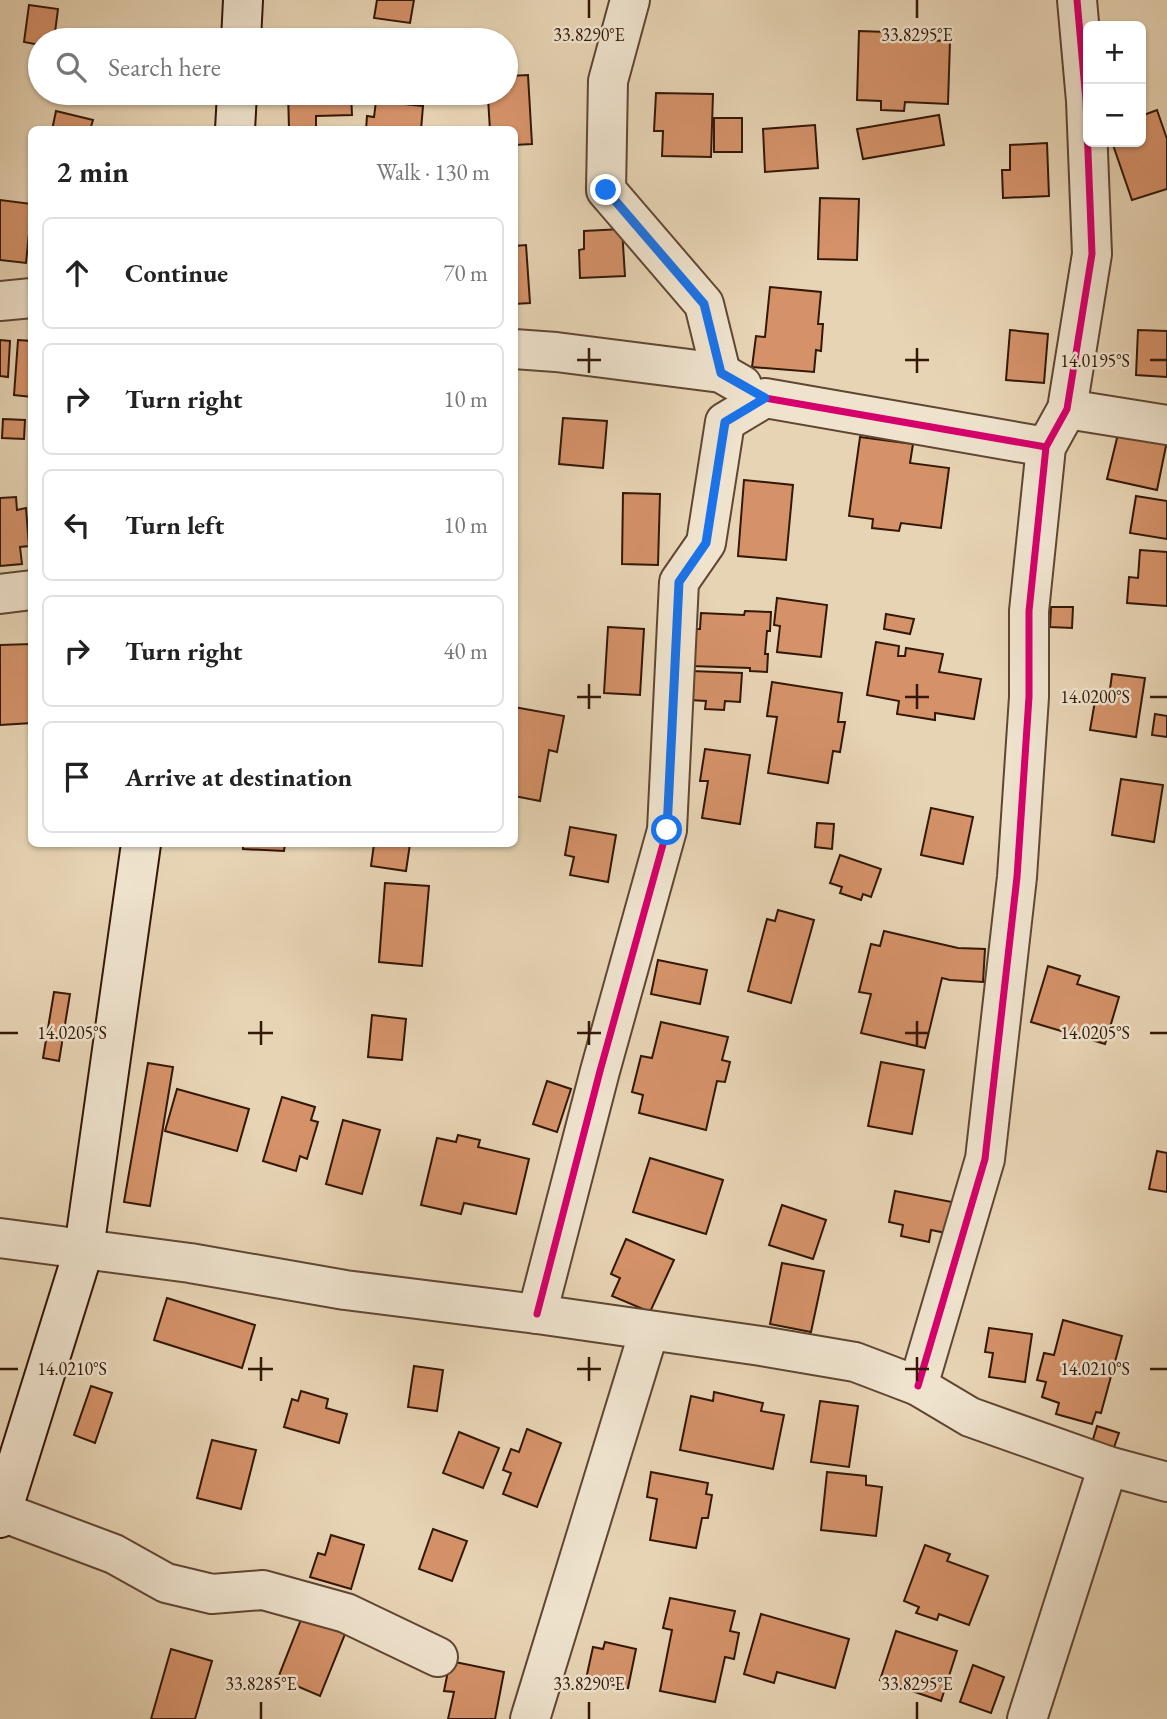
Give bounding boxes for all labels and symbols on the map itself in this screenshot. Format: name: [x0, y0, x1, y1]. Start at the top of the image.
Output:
text: 33.8290°E: [553, 23, 625, 46]
text: 33.8295°E: [881, 23, 953, 46]
route end: [590, 174, 621, 205]
text: 14.0195°S: [1060, 349, 1130, 372]
text: 14.0200°S: [1060, 685, 1130, 708]
route start: [651, 814, 682, 845]
text: 14.0205°S: [37, 1021, 107, 1044]
text: 14.0205°S: [1060, 1021, 1130, 1044]
text: 14.0210°S: [37, 1357, 107, 1380]
text: 14.0210°S: [1060, 1357, 1130, 1380]
text: 33.8285°E: [225, 1672, 297, 1695]
text: 33.8290°E: [553, 1672, 625, 1695]
text: 33.8295°E: [881, 1672, 953, 1695]

